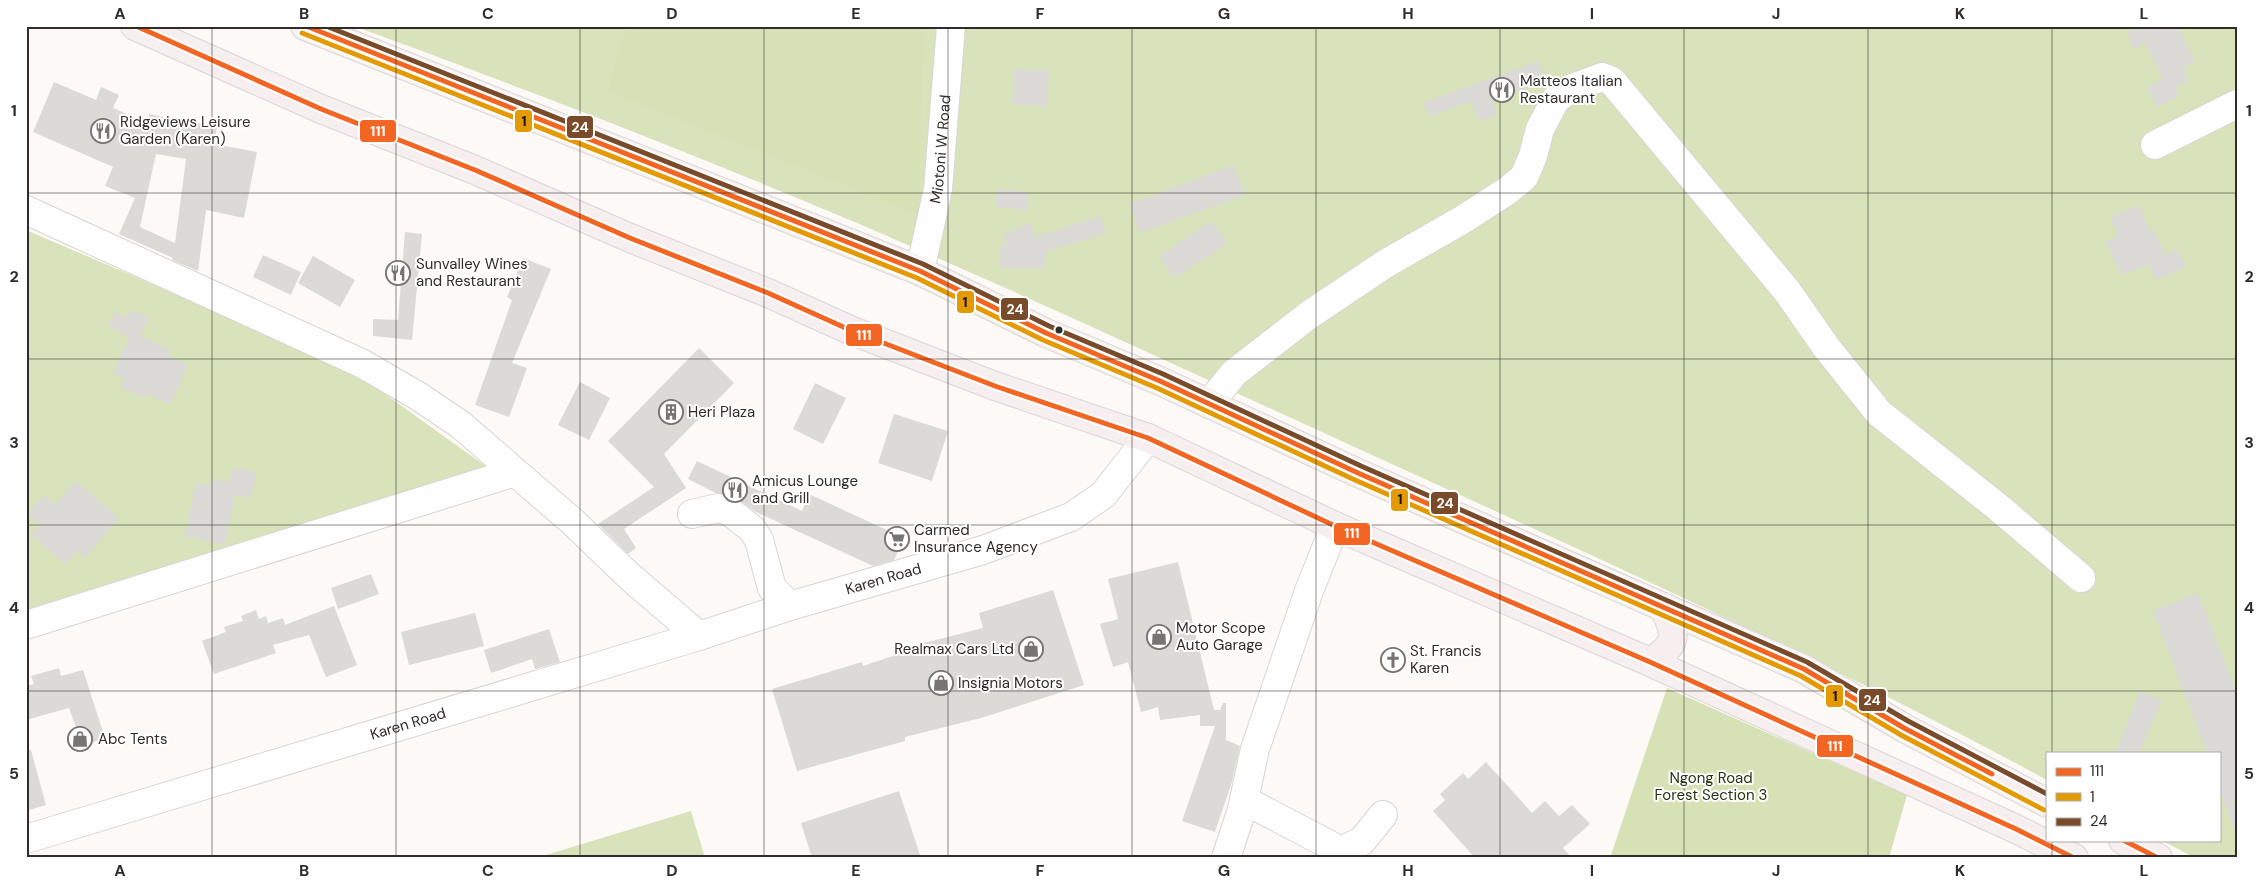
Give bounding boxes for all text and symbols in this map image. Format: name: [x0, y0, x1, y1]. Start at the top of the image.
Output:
text: A: [114, 3, 126, 24]
text: B: [299, 3, 309, 24]
text: C: [482, 3, 494, 24]
text: D: [666, 3, 678, 24]
text: E: [851, 3, 861, 24]
text: F: [1036, 3, 1045, 24]
text: G: [1218, 3, 1230, 24]
text: H: [1402, 3, 1414, 24]
text: I: [1590, 3, 1594, 24]
text: J: [1772, 3, 1780, 24]
text: K: [1955, 3, 1966, 24]
text: L: [2140, 3, 2149, 24]
place label: Matteos Italian Restaurant: [1520, 71, 1622, 108]
restaurant icon: Matteos Italian Restaurant: [1489, 77, 1515, 103]
street label: Miotoni W Road: [925, 94, 955, 205]
text: 1: [11, 100, 17, 121]
text: 1: [2246, 100, 2252, 121]
line badge: 1: [514, 109, 533, 133]
place label: Ridgeviews Leisure Garden (Karen): [120, 112, 251, 149]
text: 1: [521, 112, 527, 130]
line badge: 24: [566, 115, 594, 139]
restaurant icon: Ridgeviews Leisure Garden (Karen): [90, 118, 116, 144]
text: 24: [571, 118, 589, 136]
line badge: 111: [359, 119, 397, 143]
text: 111: [370, 122, 386, 140]
place label: Sunvalley Wines and Restaurant: [416, 254, 527, 291]
restaurant icon: Sunvalley Wines and Restaurant: [385, 260, 411, 286]
text: 2: [9, 266, 19, 287]
text: 2: [2244, 266, 2254, 287]
line badge: 1: [956, 290, 975, 314]
text: 1: [962, 293, 968, 311]
line badge: 24: [1000, 297, 1029, 321]
text: 24: [1006, 300, 1024, 318]
line badge: 111: [845, 323, 883, 347]
unlabelled marker: [1054, 325, 1064, 335]
text: 111: [856, 326, 872, 344]
building icon: Heri Plaza: [658, 399, 684, 425]
place label: Heri Plaza: [688, 402, 755, 422]
text: 3: [9, 432, 19, 453]
text: 3: [2244, 432, 2254, 453]
place label: Amicus Lounge and Grill: [752, 471, 858, 508]
restaurant icon: Amicus Lounge and Grill: [722, 477, 748, 503]
line badge: 1: [1390, 488, 1409, 512]
text: 1: [1397, 490, 1403, 508]
line badge: 24: [1430, 491, 1459, 515]
text: 24: [1436, 494, 1454, 512]
place label: Carmed Insurance Agency: [914, 520, 1038, 557]
line badge: 111: [1333, 522, 1371, 546]
text: 111: [1344, 524, 1360, 542]
supermarket icon: Carmed Insurance Agency: [884, 526, 910, 552]
street label: Karen Road: [843, 558, 924, 599]
text: 4: [9, 597, 19, 618]
text: 4: [2244, 597, 2254, 618]
place label: Motor Scope Auto Garage: [1176, 618, 1265, 655]
shop icon: Motor Scope Auto Garage: [1146, 624, 1172, 650]
shop icon: Realmax Cars Ltd: [1018, 636, 1044, 662]
place label: Realmax Cars Ltd: [894, 639, 1014, 659]
place label: St. Francis Karen: [1410, 641, 1482, 678]
church icon: St. Francis Karen: [1380, 647, 1406, 673]
shop icon: Insignia Motors: [928, 670, 954, 696]
place label: Insignia Motors: [958, 673, 1063, 693]
line badge: 1: [1825, 684, 1844, 708]
text: 1: [1832, 687, 1838, 705]
line badge: 24: [1858, 688, 1887, 712]
text: 24: [1863, 691, 1881, 709]
street label: Karen Road: [368, 703, 448, 745]
shop icon: Abc Tents: [67, 726, 93, 752]
place label: Abc Tents: [98, 729, 168, 749]
line badge: 111: [1816, 734, 1854, 758]
text: 111: [1827, 737, 1843, 755]
legend: [2046, 752, 2220, 842]
text: 111: [2090, 761, 2104, 781]
text: 5: [9, 763, 19, 784]
text: 5: [2244, 763, 2254, 784]
park label: Ngong Road Forest Section 3: [1655, 768, 1767, 805]
text: 1: [2090, 787, 2095, 807]
text: 24: [2090, 811, 2108, 831]
text: A: [114, 860, 126, 881]
text: B: [299, 860, 309, 881]
text: C: [482, 860, 494, 881]
text: D: [666, 860, 678, 881]
text: E: [851, 860, 861, 881]
text: F: [1036, 860, 1045, 881]
text: G: [1218, 860, 1230, 881]
text: H: [1402, 860, 1414, 881]
text: I: [1590, 860, 1594, 881]
text: J: [1772, 860, 1780, 881]
text: K: [1955, 860, 1966, 881]
text: L: [2140, 860, 2149, 881]

